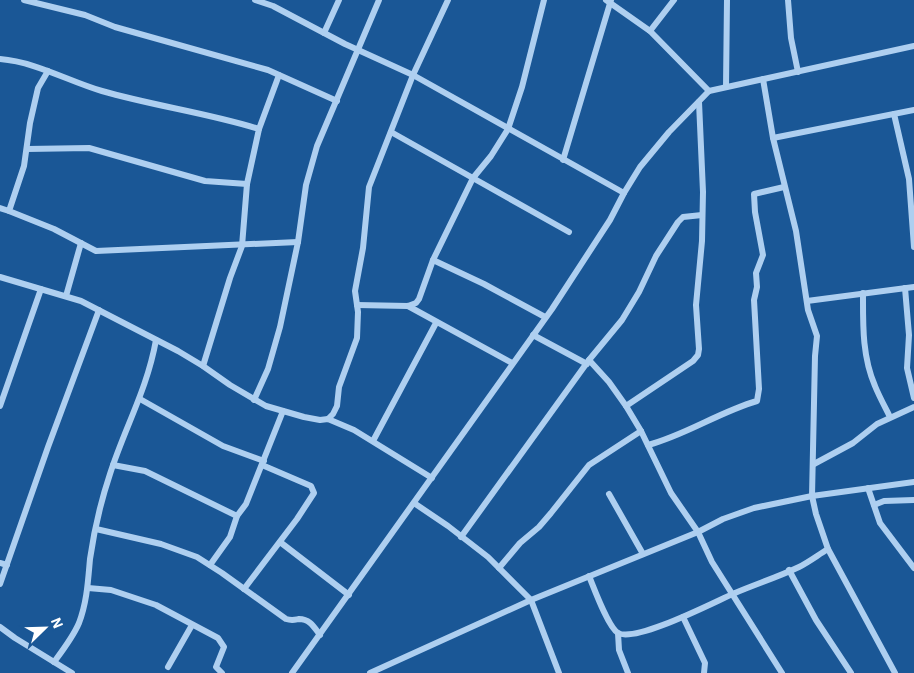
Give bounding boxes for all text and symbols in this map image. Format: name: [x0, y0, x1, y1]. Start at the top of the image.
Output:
north arrow: [20, 603, 70, 653]
text: N: [47, 615, 67, 631]

